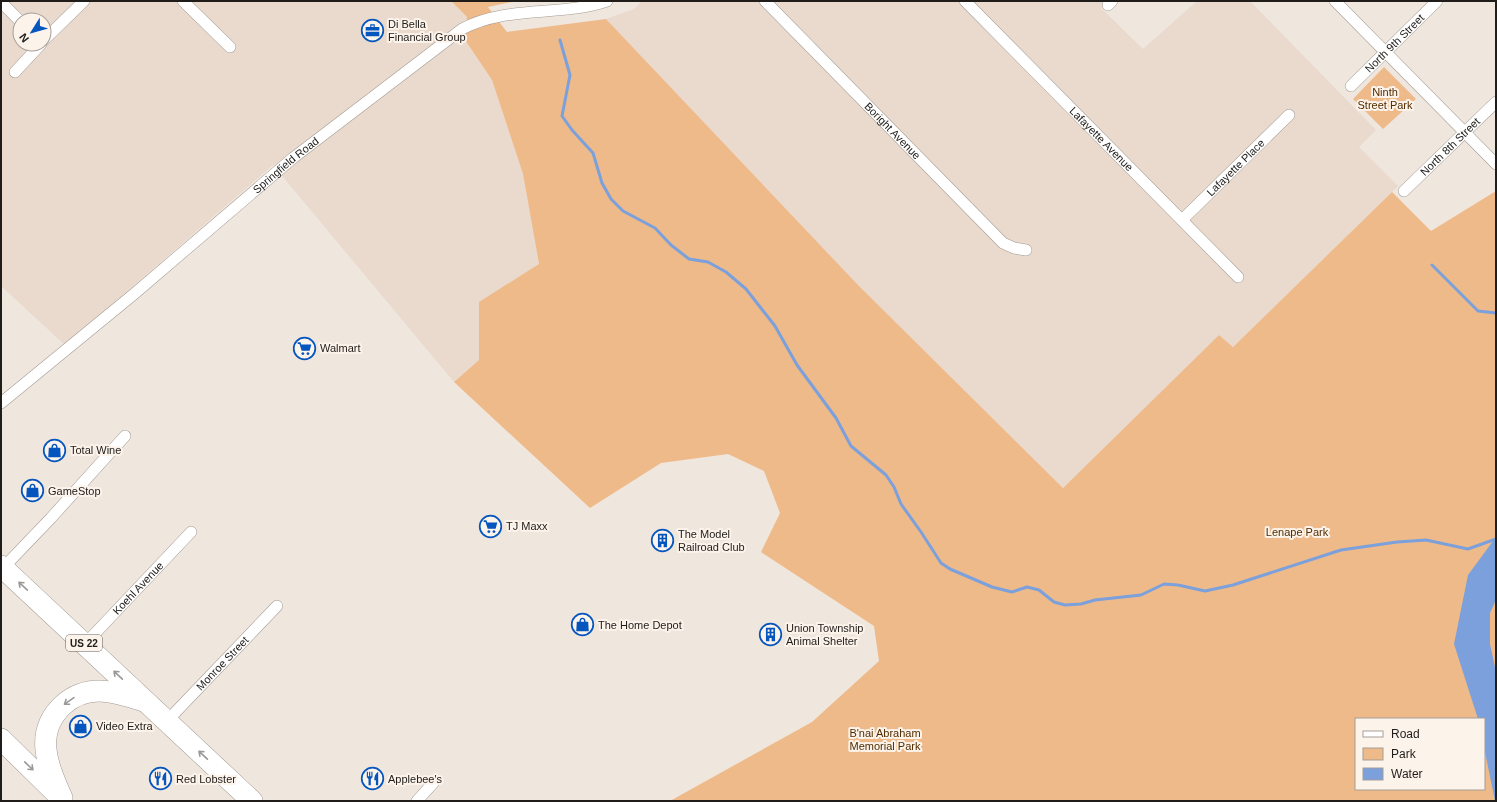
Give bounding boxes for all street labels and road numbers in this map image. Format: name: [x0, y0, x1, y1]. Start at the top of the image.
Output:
street label: North 9th Street: [1363, 12, 1426, 75]
street label: Boright Avenue: [862, 100, 923, 162]
street label: Lafayette Avenue: [1067, 105, 1136, 173]
street label: North 8th Street: [1418, 115, 1482, 178]
street label: Springfield Road: [250, 135, 321, 196]
street label: Lafayette Place: [1204, 137, 1267, 198]
street label: Koehl Avenue: [110, 559, 166, 617]
street label: Monroe Street: [194, 634, 251, 693]
road number: US 22: [66, 635, 102, 651]

